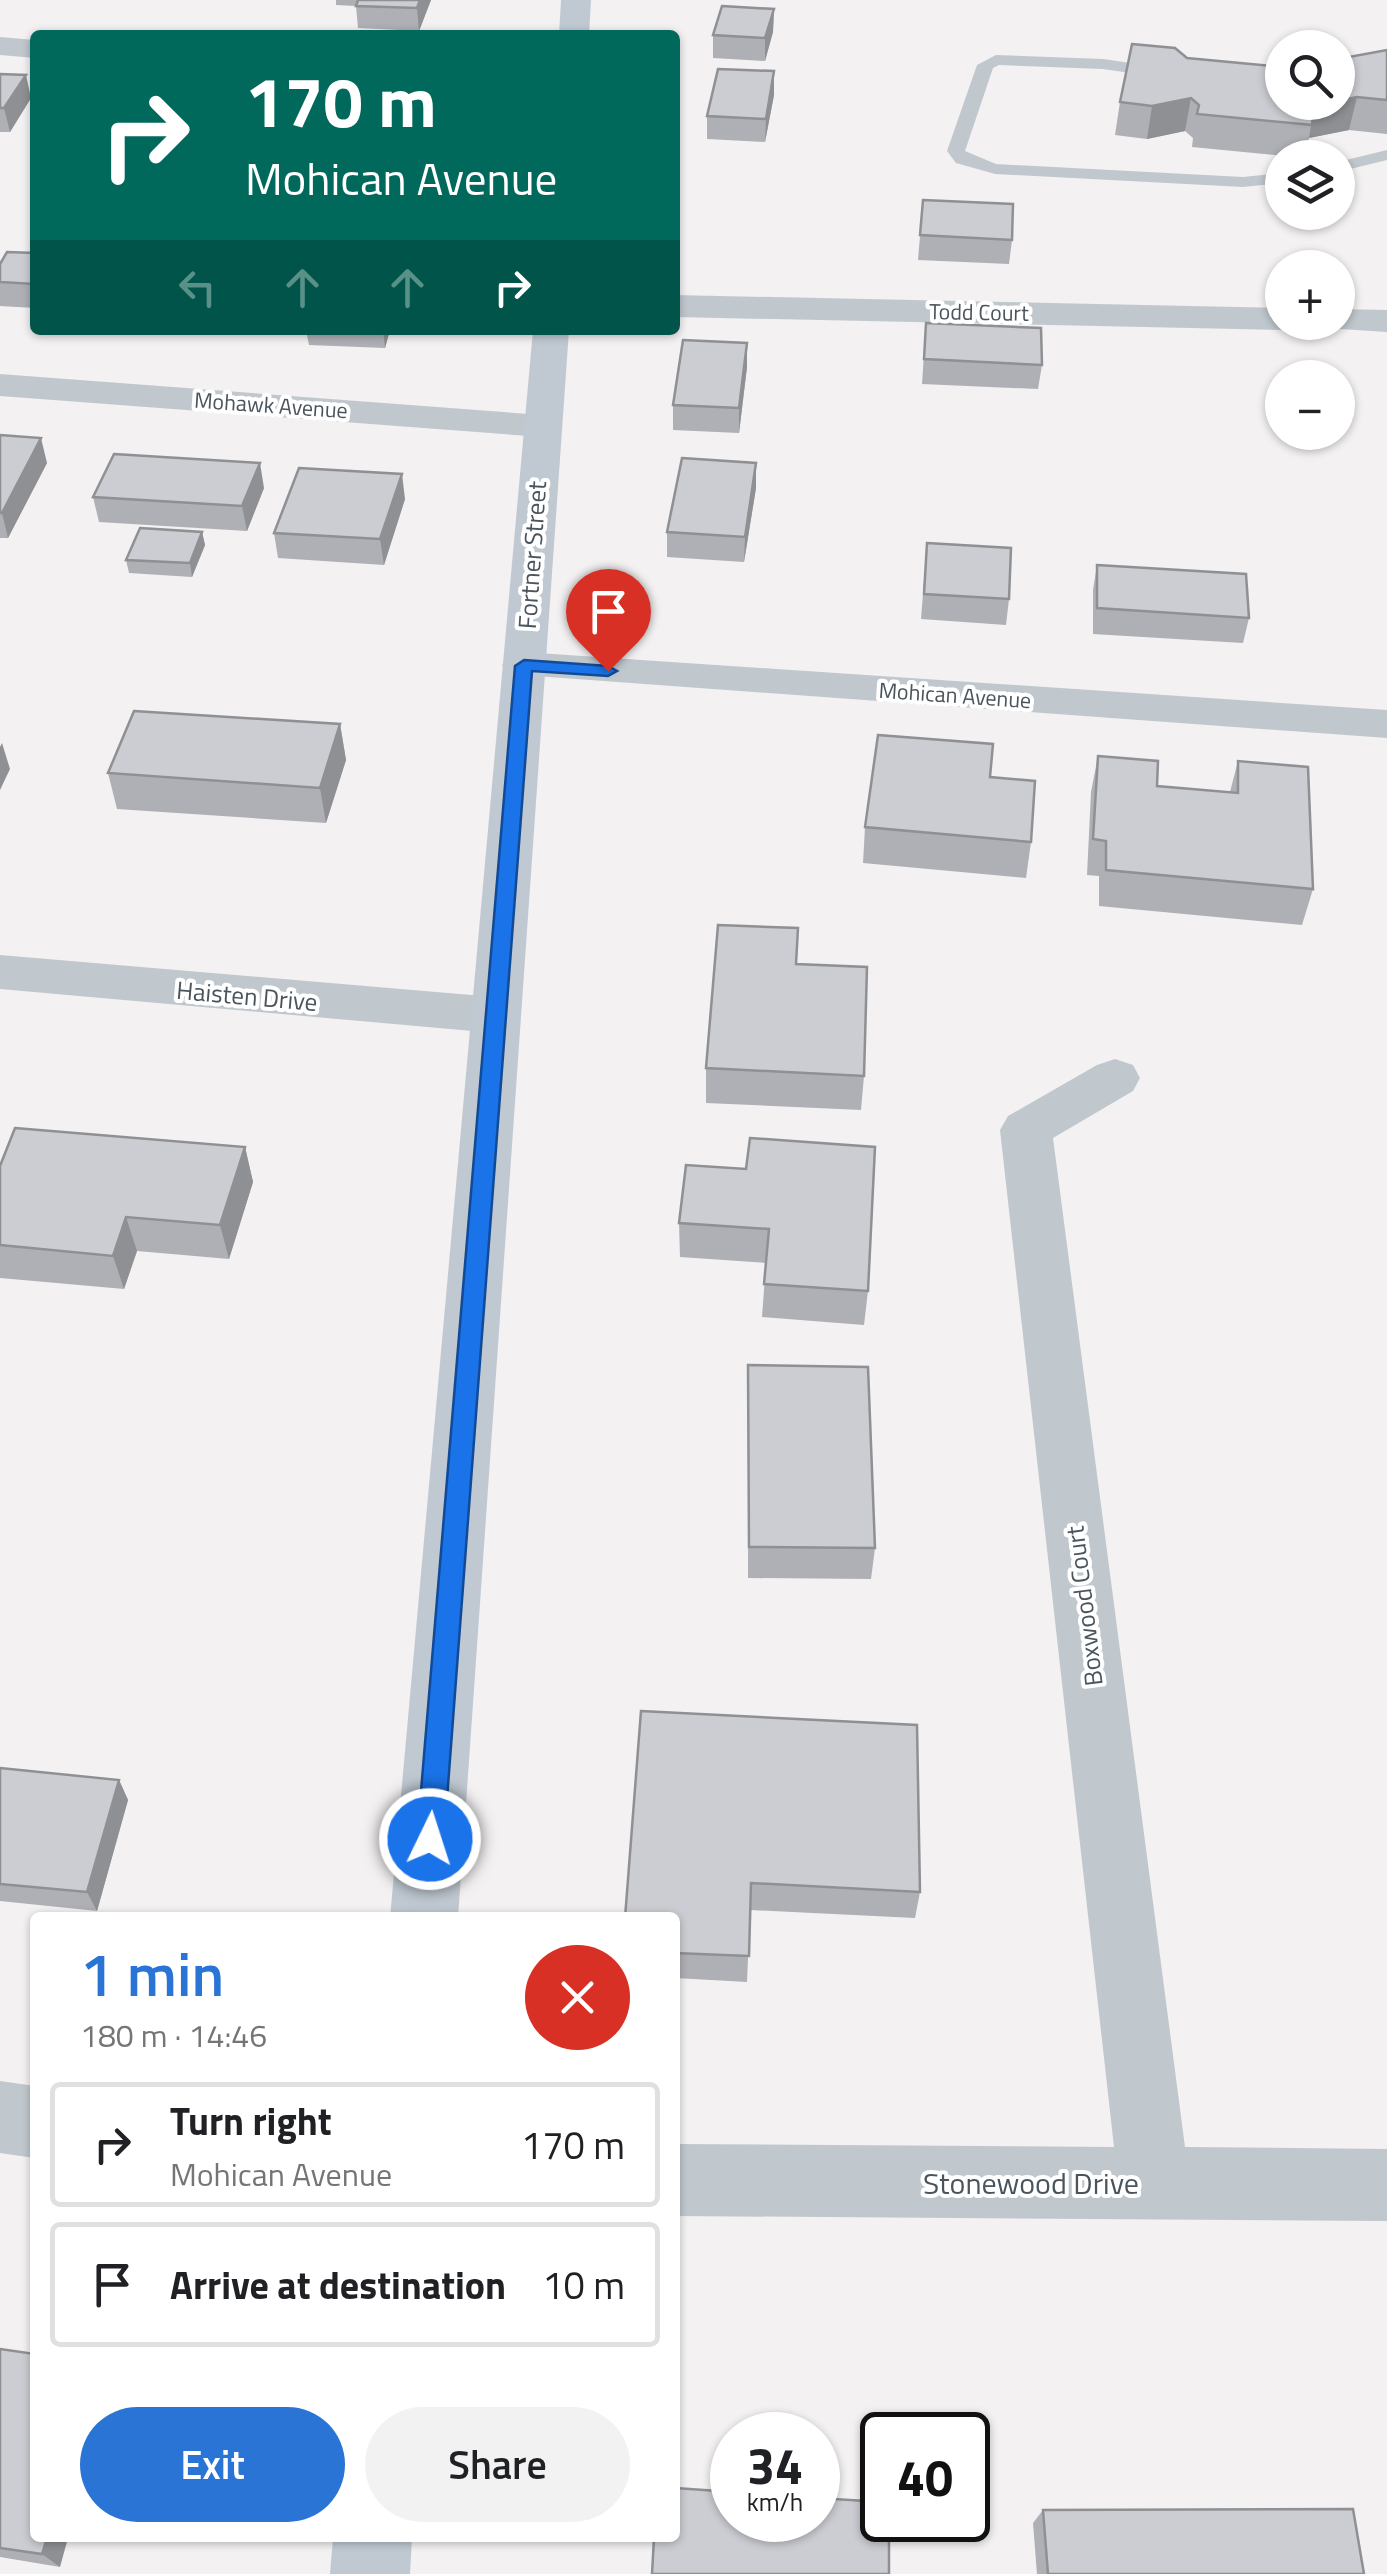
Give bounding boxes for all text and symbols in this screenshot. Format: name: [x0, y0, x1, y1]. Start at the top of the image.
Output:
map controls: [1265, 30, 1355, 450]
button: search: [1265, 30, 1355, 120]
text: 170 m: [245, 48, 437, 154]
icon: right: [80, 70, 210, 200]
button: layers: [1265, 140, 1355, 230]
text: Mohican Avenue: [245, 144, 557, 212]
button: +: [1265, 250, 1355, 340]
icon: left: [170, 260, 225, 315]
icon: ahead: [275, 260, 330, 315]
icon: ahead: [380, 260, 435, 315]
icon: right: [485, 260, 540, 315]
street label: Todd Court: [929, 294, 1029, 330]
button: −: [1265, 360, 1355, 450]
street label: Mohawk Avenue: [193, 383, 349, 427]
street label: Fortner Street: [508, 480, 556, 630]
pin: [566, 569, 651, 672]
icon: arrive: [581, 584, 636, 639]
street label: Mohican Avenue: [878, 673, 1032, 717]
street label: Haisten Drive: [175, 971, 319, 1021]
street label: Boxwood Court: [1055, 1524, 1113, 1688]
position arrow: [378, 1787, 482, 1891]
text: 1 min: [80, 1928, 224, 2019]
button: close: [525, 1945, 630, 2050]
text: 180 m · 14:46: [80, 2011, 267, 2059]
text: Turn right: [170, 2092, 332, 2150]
text: 170 m: [521, 2116, 625, 2174]
icon: right: [85, 2117, 140, 2172]
text: Mohican Avenue: [170, 2150, 392, 2198]
street label: Stonewood Drive: [923, 2160, 1139, 2206]
text: Arrive at destination: [170, 2256, 506, 2314]
text: 10 m: [542, 2256, 625, 2314]
icon: arrive: [85, 2257, 140, 2312]
button: Exit: [80, 2407, 345, 2522]
button: Share: [365, 2407, 630, 2522]
speed limit sign: 40: [860, 2412, 990, 2542]
text: 34: [747, 2427, 803, 2503]
text: km/h: [747, 2483, 803, 2521]

